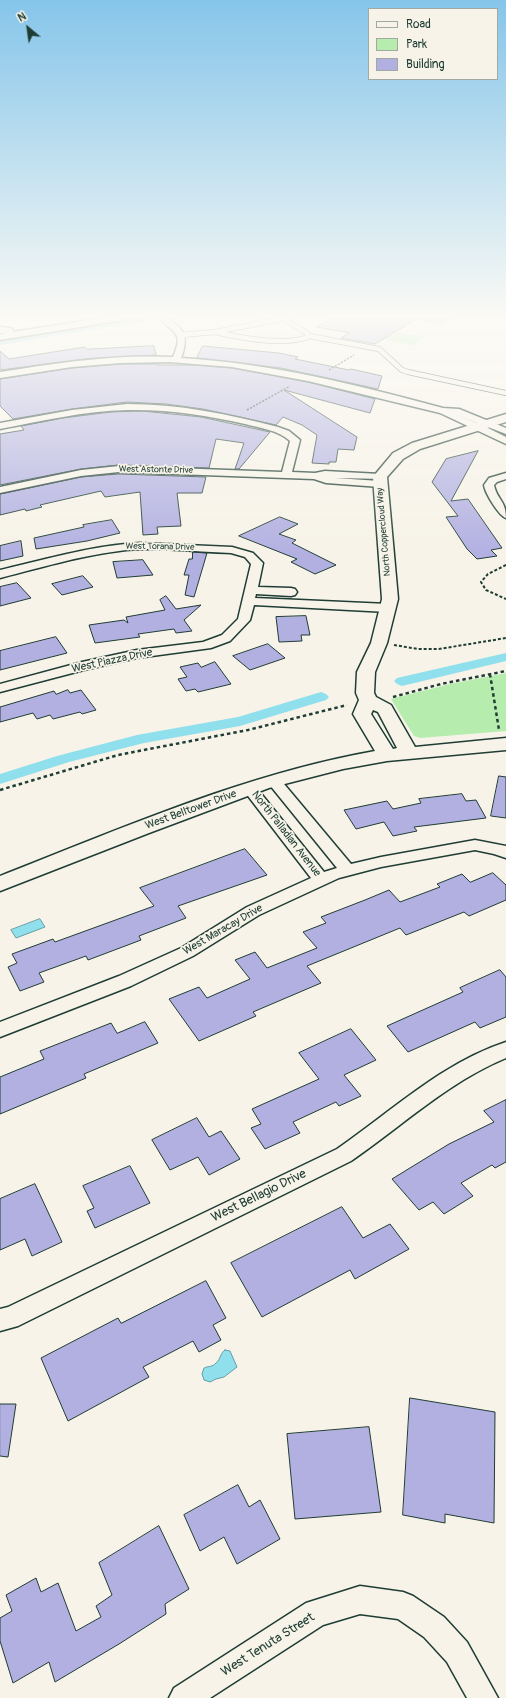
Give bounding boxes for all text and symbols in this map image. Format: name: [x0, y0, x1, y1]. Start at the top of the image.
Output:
north arrow: [8, 8, 48, 48]
legend: [368, 8, 498, 80]
text: N: [16, 10, 28, 25]
text: Road: [406, 17, 431, 32]
text: Park: [406, 37, 427, 52]
text: Building: [406, 57, 445, 72]
street label: West Astonte Drive: [119, 464, 193, 476]
street label: North Coppercloud Way: [375, 487, 393, 577]
street label: West Torana Drive: [126, 541, 194, 553]
street label: West Piazza Drive: [70, 646, 154, 676]
street label: West Belltower Drive: [143, 787, 239, 833]
street label: North Palladian Avenue: [249, 789, 323, 879]
street label: West Maracay Drive: [181, 902, 265, 958]
street label: West Bellagio Drive: [209, 1166, 309, 1226]
street label: West Tenuta Street: [218, 1610, 318, 1680]

